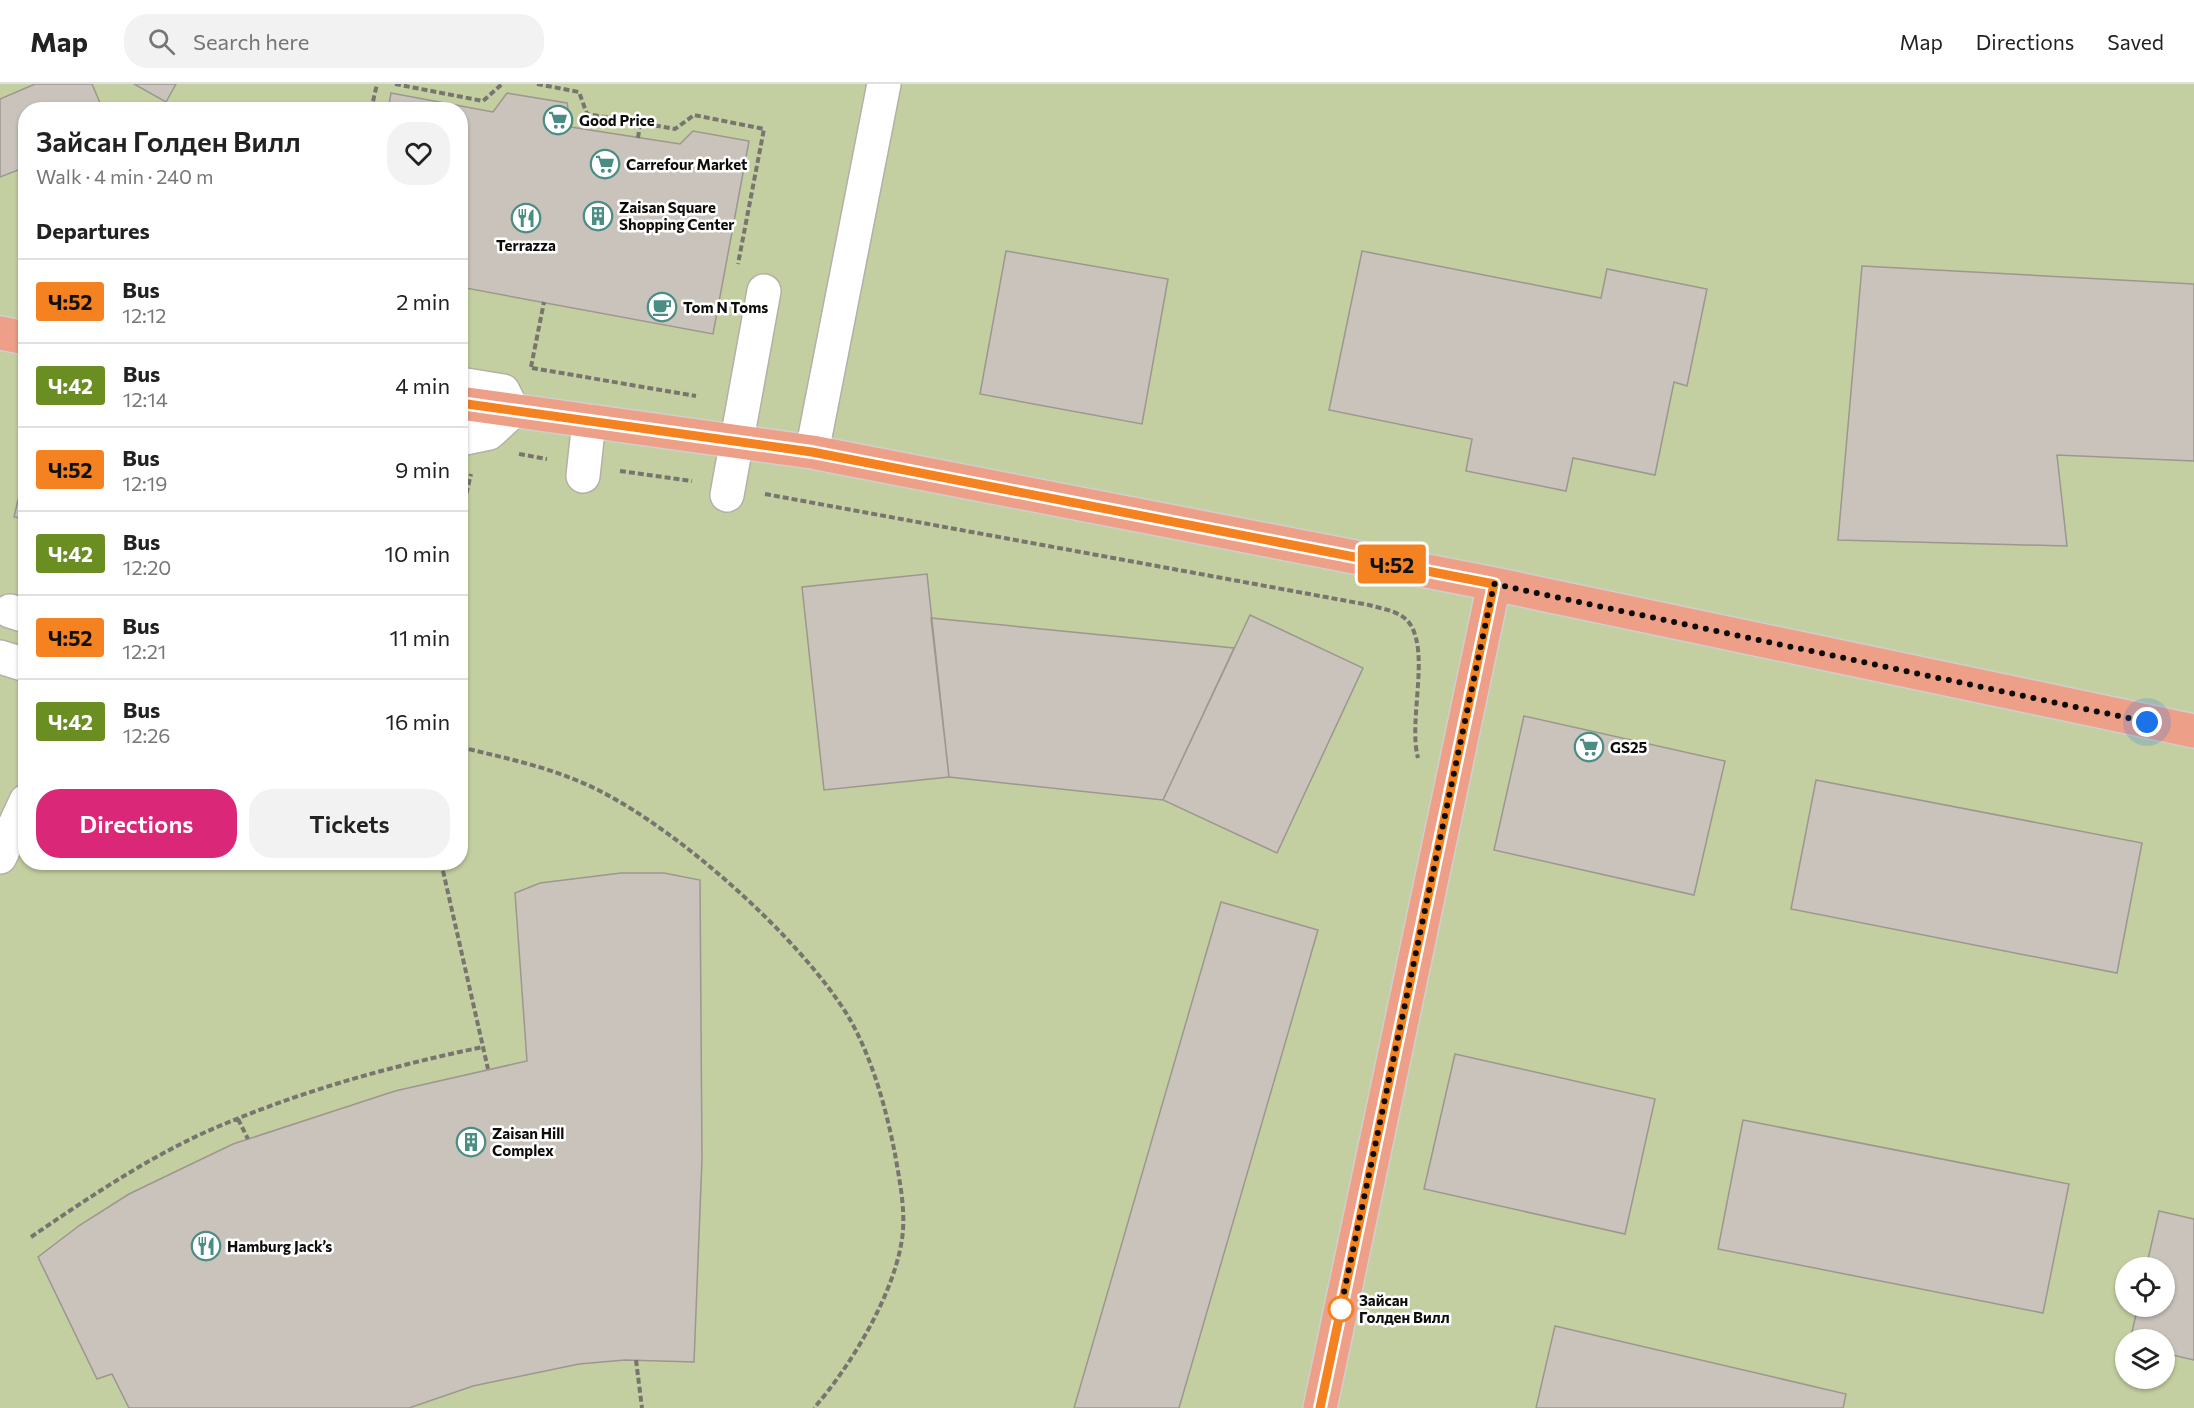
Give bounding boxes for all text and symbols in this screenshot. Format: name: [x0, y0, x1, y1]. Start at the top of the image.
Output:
search box: [124, 14, 544, 68]
text: Map: [30, 24, 88, 58]
icon: search: [145, 25, 178, 58]
text: Search here: [193, 28, 309, 55]
text: Map: [1900, 29, 1943, 54]
text: Directions: [1976, 29, 2074, 54]
text: Saved: [2107, 29, 2164, 54]
supermarket icon: Good Price: [542, 104, 574, 136]
place label: Good Price: [579, 111, 655, 129]
button: heart: [387, 122, 450, 185]
text: Зайсан Голден Вилл: [36, 124, 301, 158]
supermarket icon: Carrefour Market: [589, 148, 621, 180]
place label: Carrefour Market: [626, 155, 747, 173]
text: Walk · 4 min · 240 m: [36, 164, 213, 188]
place label: Zaisan Square Shopping Center: [619, 198, 735, 233]
building icon: Zaisan Square Shopping Center: [582, 200, 614, 232]
restaurant icon: Terrazza: [510, 202, 542, 234]
text: Departures: [36, 217, 150, 244]
place label: Terrazza: [496, 236, 556, 254]
text: Bus: [122, 276, 160, 303]
text: 2 min: [396, 288, 450, 315]
text: Ч:52: [48, 289, 92, 314]
cafe icon: Tom N Toms: [646, 291, 678, 323]
place label: Tom N Toms: [683, 298, 768, 316]
text: 12:12: [122, 303, 166, 327]
text: Bus: [123, 360, 160, 387]
text: 4 min: [395, 372, 450, 399]
text: Ч:42: [48, 373, 93, 398]
text: 12:14: [123, 387, 168, 411]
text: Bus: [122, 444, 160, 471]
text: 9 min: [395, 456, 450, 483]
text: Ч:52: [48, 457, 92, 482]
text: 12:19: [122, 471, 167, 495]
text: Bus: [123, 528, 160, 555]
text: 10 min: [385, 540, 450, 567]
text: Ч:42: [48, 541, 93, 566]
line badge: Ч:52: [1350, 544, 1434, 584]
text: Ч:52: [1370, 552, 1414, 577]
text: 12:20: [123, 555, 171, 579]
text: Bus: [122, 612, 160, 639]
text: 11 min: [390, 624, 450, 651]
text: Ч:52: [48, 625, 92, 650]
text: 12:21: [122, 639, 166, 663]
text: Bus: [123, 696, 160, 723]
your location: [2132, 707, 2162, 737]
text: 16 min: [386, 708, 450, 735]
text: Ч:42: [48, 709, 93, 734]
text: 12:26: [123, 723, 170, 747]
supermarket icon: GS25: [1573, 731, 1605, 763]
place label: GS25: [1610, 738, 1647, 756]
button: Directions: [36, 789, 237, 858]
button: Tickets: [249, 789, 450, 858]
place label: Zaisan Hill Complex: [492, 1124, 564, 1159]
building icon: Zaisan Hill Complex: [455, 1126, 487, 1158]
restaurant icon: Hamburg Jack’s: [190, 1230, 222, 1262]
place label: Hamburg Jack’s: [227, 1237, 332, 1255]
map controls: [2115, 1257, 2175, 1389]
button: locate: [2115, 1257, 2175, 1317]
place label: Зайсан Голден Вилл: [1359, 1291, 1450, 1326]
marker: Зайсан Голден Вилл: [1328, 1296, 1354, 1322]
button: layers: [2115, 1329, 2175, 1389]

